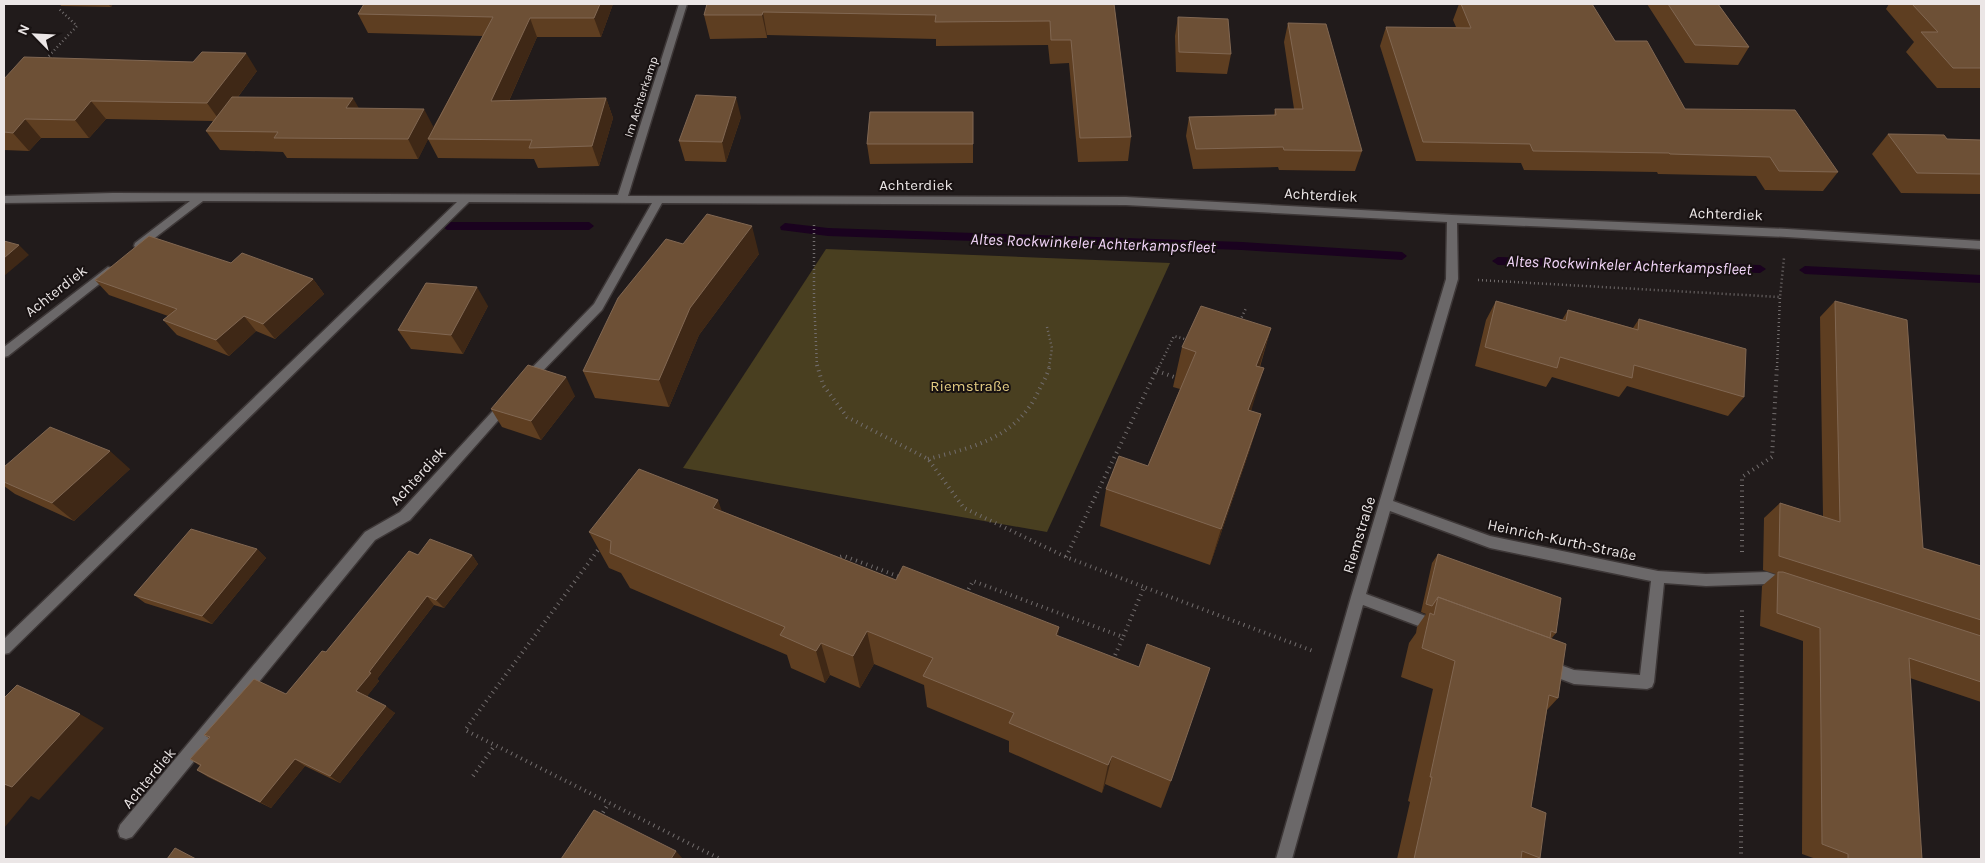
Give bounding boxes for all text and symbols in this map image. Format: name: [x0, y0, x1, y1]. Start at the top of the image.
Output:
north arrow: [10, 10, 60, 60]
text: N: [14, 22, 33, 38]
street label: Im Achterkamp: [621, 55, 661, 139]
street label: Achterdiek: [879, 176, 953, 194]
street label: Achterdiek: [1284, 184, 1358, 206]
street label: Achterdiek: [1689, 204, 1763, 224]
water label: Altes Rockwinkeler Achterkampsfleet: [970, 229, 1217, 257]
water label: Altes Rockwinkeler Achterkampsfleet: [1506, 251, 1753, 279]
street label: Achterdiek: [21, 261, 91, 321]
park label: Riemstraße: [930, 377, 1010, 395]
street label: Achterdiek: [386, 443, 450, 509]
street label: Riemstraße: [1339, 494, 1379, 576]
street label: Heinrich-Kurth-Straße: [1486, 515, 1638, 565]
street label: Achterdiek: [118, 744, 180, 812]

